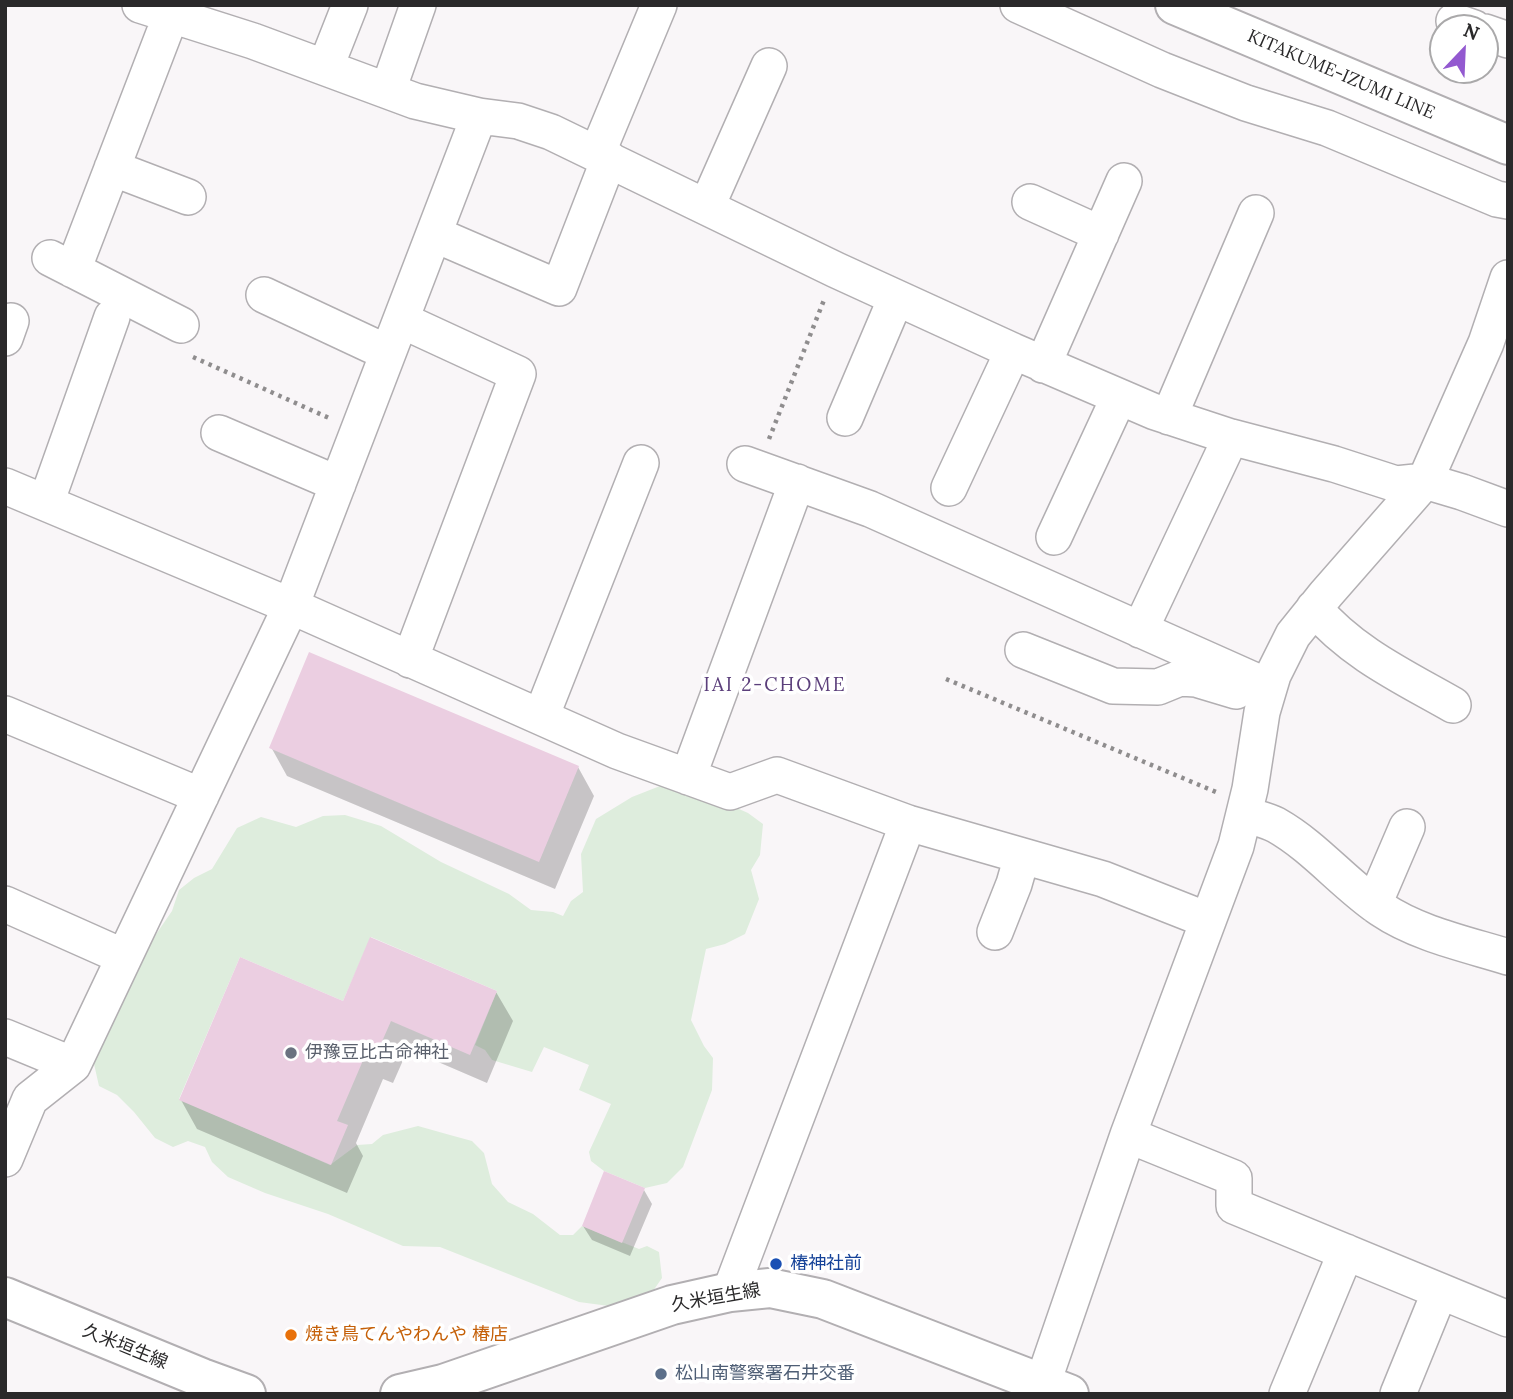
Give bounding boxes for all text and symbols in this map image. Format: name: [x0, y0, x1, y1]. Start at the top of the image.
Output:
north arrow: [1429, 14, 1499, 84]
text: N: [1460, 18, 1483, 45]
street label: KITAKUME-IZUMI LINE: [1244, 26, 1438, 124]
district label: IAI 2-CHOME: [705, 675, 845, 697]
place label: 伊豫豆比古命神社: [305, 1042, 449, 1064]
marker: 伊豫豆比古命神社: [283, 1045, 299, 1061]
place label: 椿神社前: [790, 1253, 862, 1275]
marker: 椿神社前: [768, 1256, 784, 1272]
street label: 久米垣生線: [670, 1280, 762, 1316]
street label: 久米垣生線: [79, 1320, 171, 1374]
place label: 焼き鳥てんやわんや 椿店: [305, 1324, 508, 1346]
marker: 焼き鳥てんやわんや 椿店: [283, 1327, 299, 1343]
place label: 松山南警察署石井交番: [675, 1363, 855, 1385]
marker: 松山南警察署石井交番: [653, 1366, 669, 1382]

